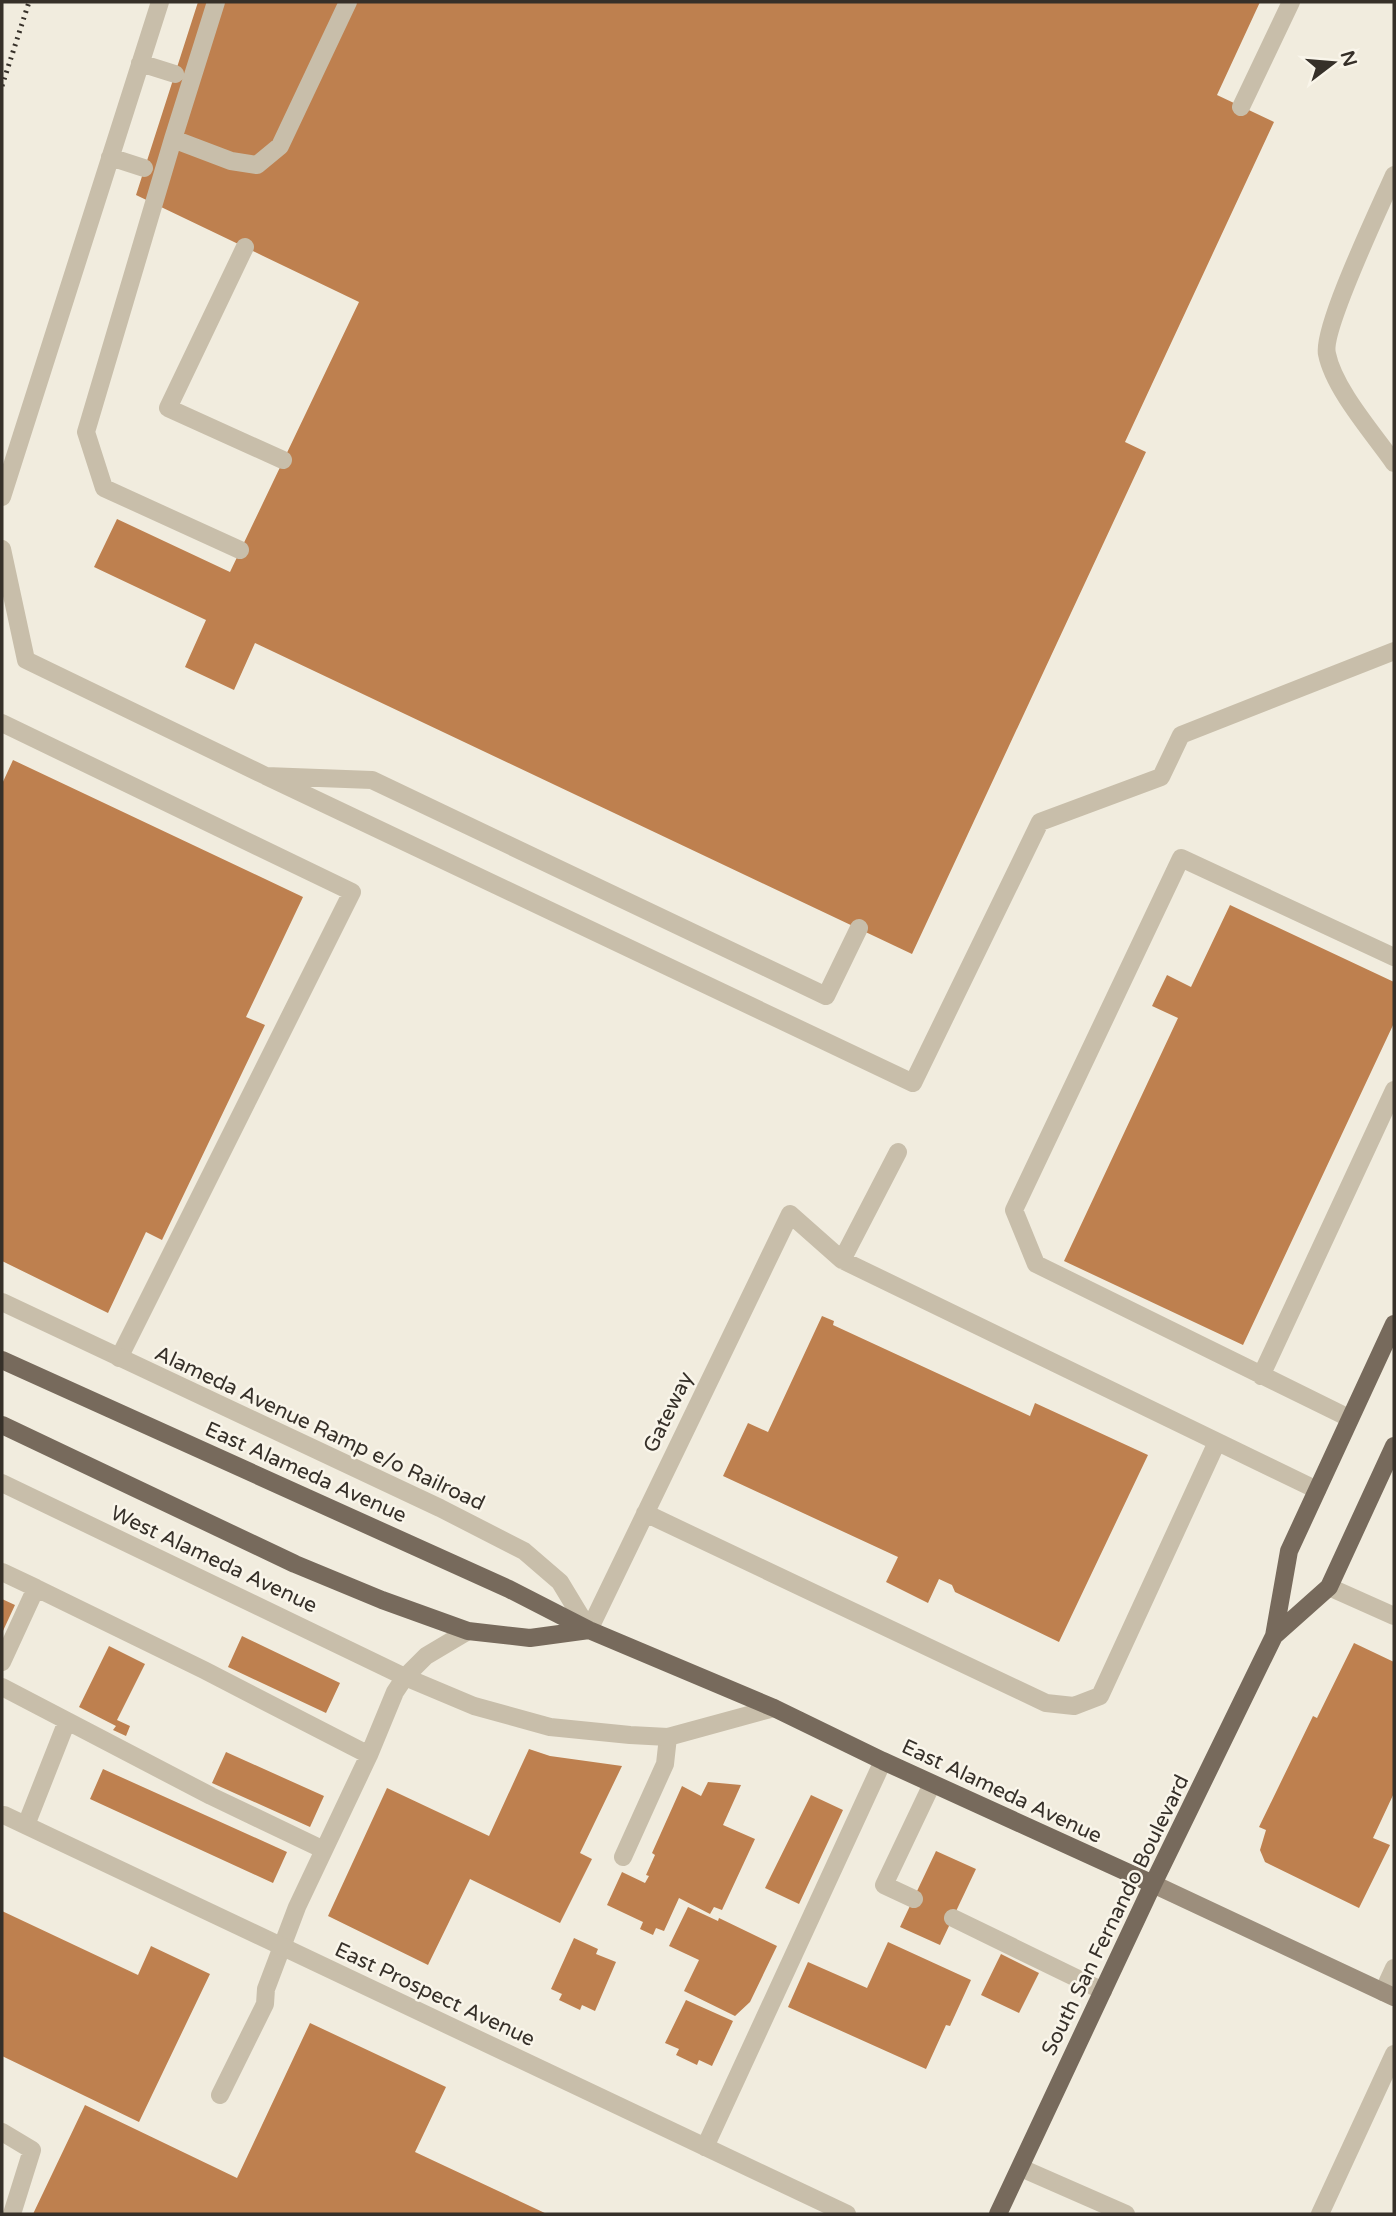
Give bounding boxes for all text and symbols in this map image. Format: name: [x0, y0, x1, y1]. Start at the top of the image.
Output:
north arrow: [1298, 28, 1368, 98]
text: N: [1336, 48, 1361, 69]
street label: Alameda Avenue Ramp e/o Railroad: [151, 1341, 489, 1516]
street label: Gateway: [638, 1368, 699, 1457]
street label: East Alameda Avenue: [201, 1417, 411, 1528]
street label: West Alameda Avenue: [107, 1501, 321, 1618]
street label: East Alameda Avenue: [898, 1734, 1106, 1849]
street label: South San Fernando Boulevard: [1036, 1771, 1194, 2060]
street label: East Prospect Avenue: [331, 1937, 539, 2052]

